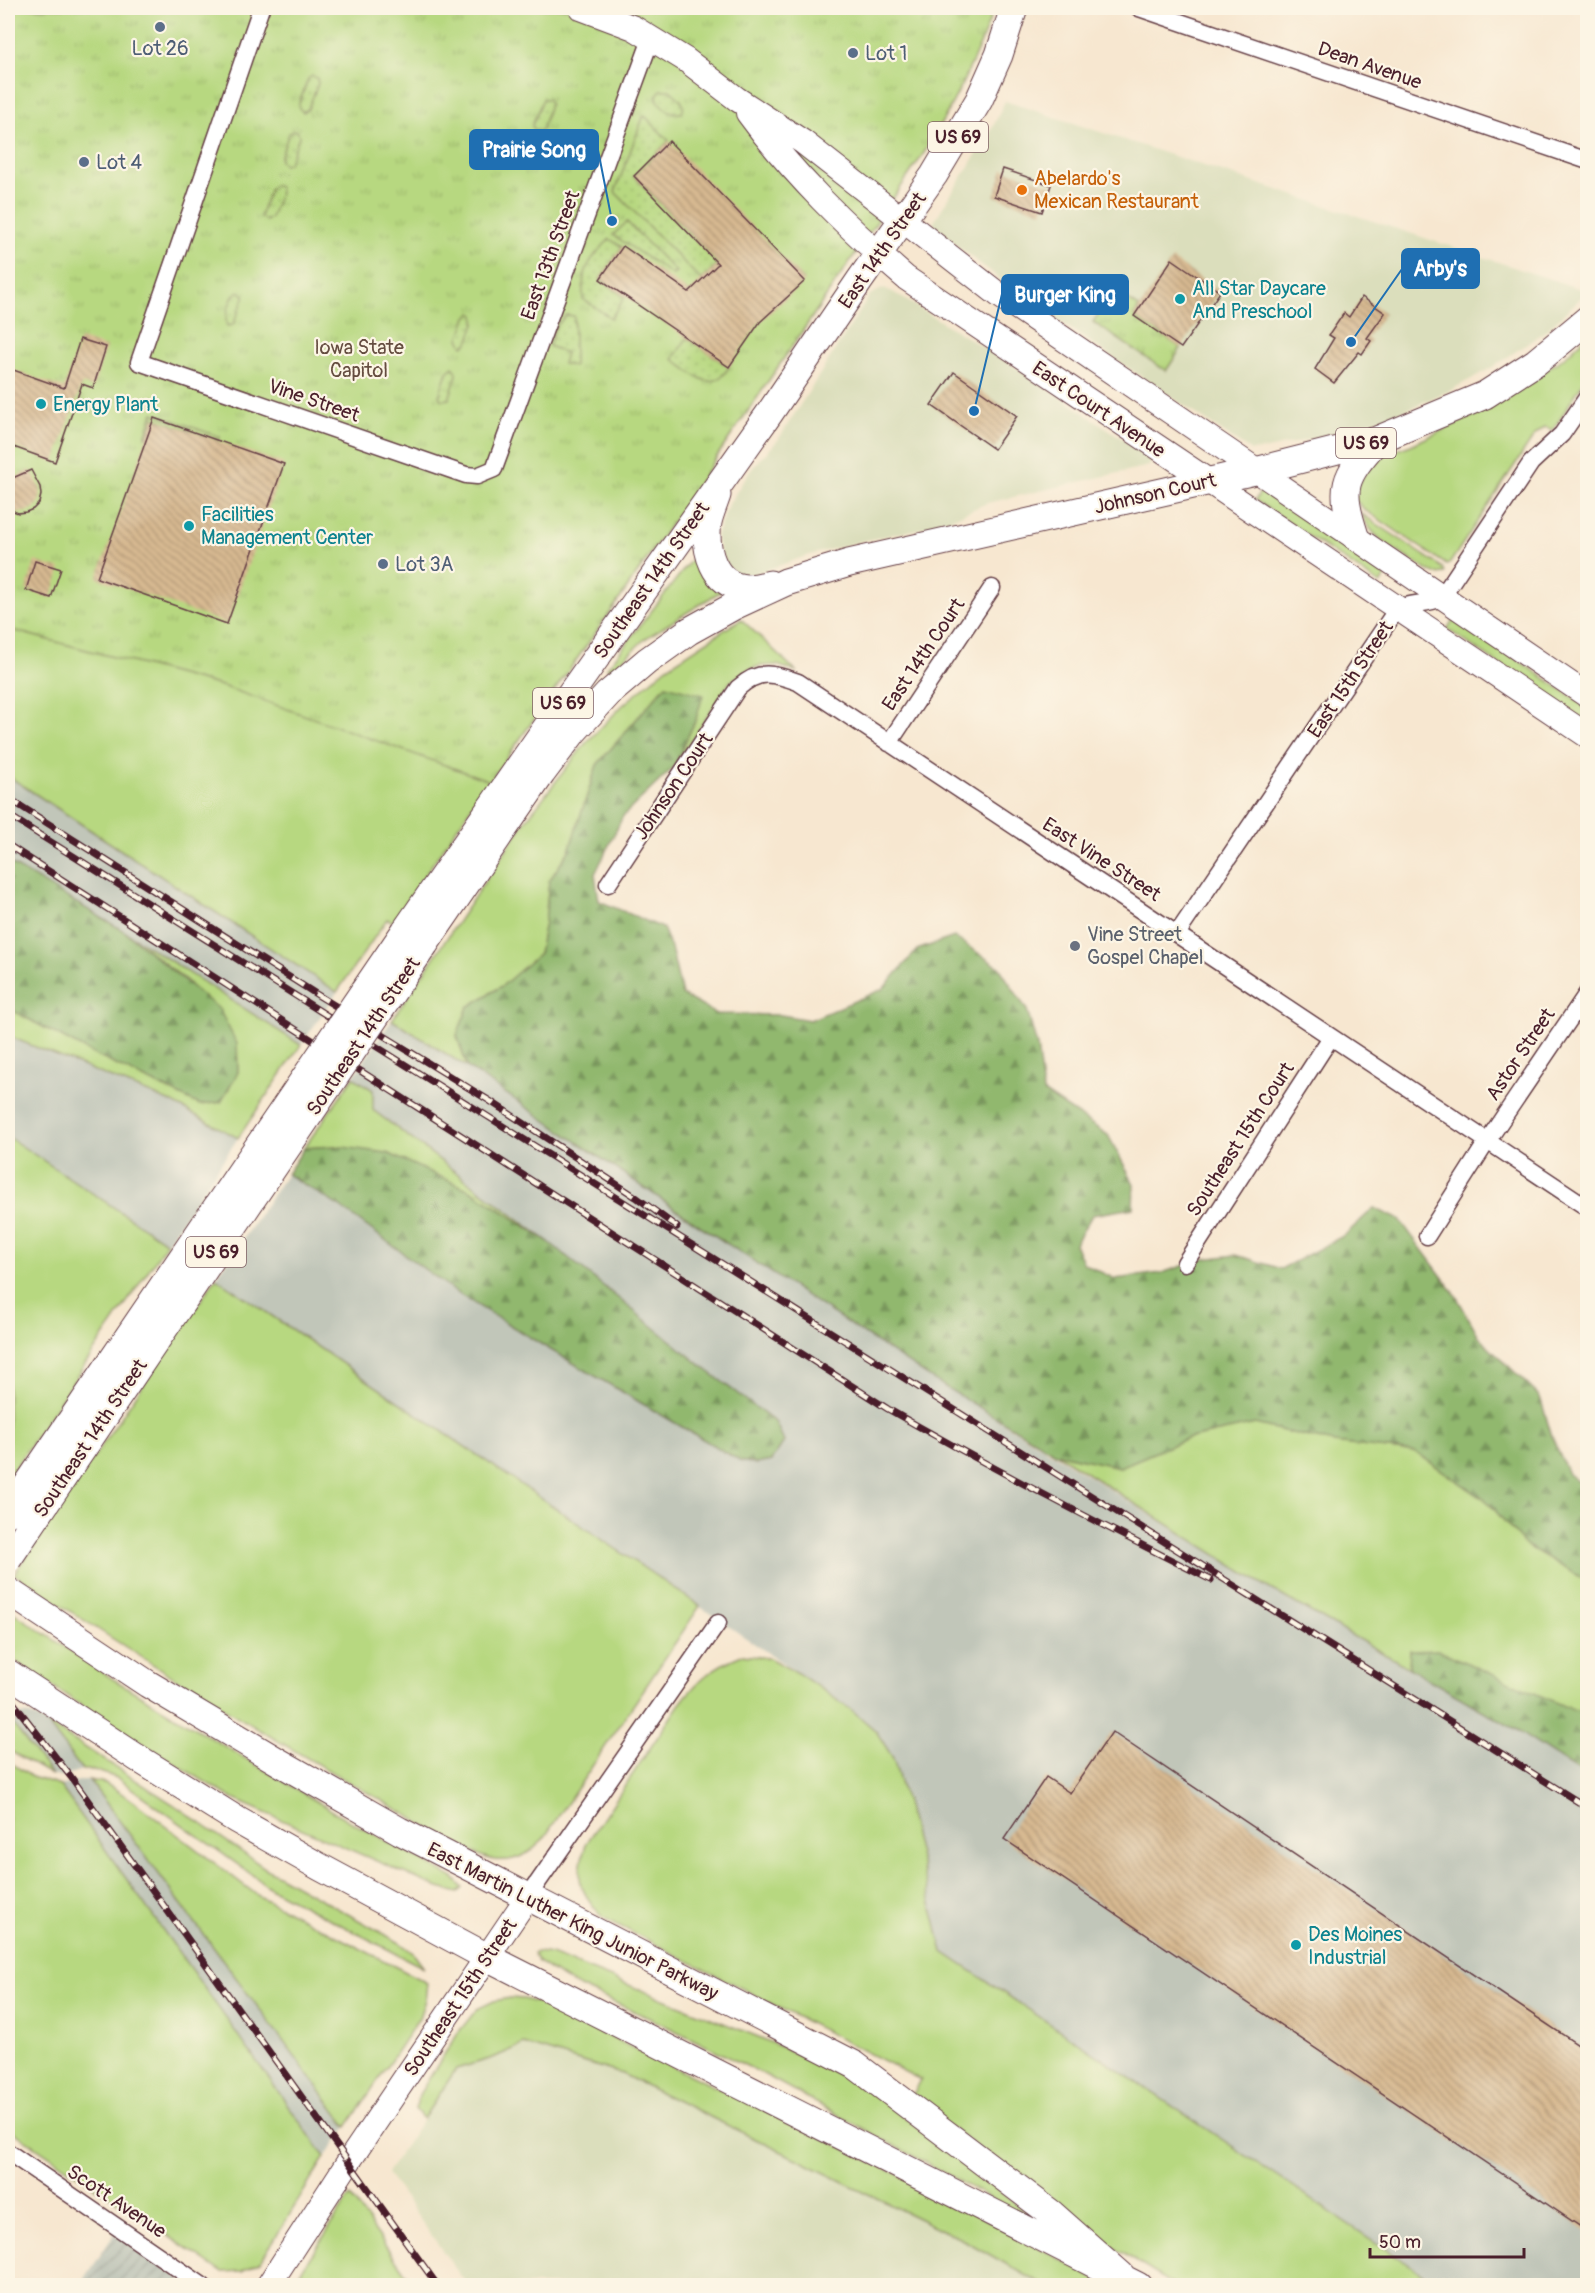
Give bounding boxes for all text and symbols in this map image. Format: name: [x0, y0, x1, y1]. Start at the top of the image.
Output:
marker: Lot 26: [153, 20, 167, 34]
place label: Lot 26: [131, 36, 189, 61]
street label: Dean Avenue: [1315, 36, 1425, 95]
place label: Lot 1: [865, 41, 907, 66]
marker: Lot 1: [846, 46, 860, 60]
road number: US 69: [928, 122, 988, 152]
callout: Prairie Song: [470, 130, 598, 169]
text: Prairie Song: [482, 137, 586, 164]
place label: Lot 4: [96, 150, 142, 175]
marker: Lot 4: [77, 155, 91, 169]
place label: Abelardo's Mexican Restaurant: [1034, 166, 1200, 214]
marker: Abelardo's Mexican Restaurant: [1015, 183, 1029, 197]
street label: East 13th Street: [515, 186, 586, 323]
street label: East 14th Street: [833, 186, 932, 313]
callout: Arby's: [1402, 249, 1479, 288]
text: Arby's: [1413, 256, 1467, 283]
callout: Burger King: [1002, 275, 1128, 314]
place label: All Star Daycare And Preschool: [1192, 276, 1326, 324]
text: Burger King: [1014, 282, 1116, 309]
marker: All Star Daycare And Preschool: [1173, 292, 1187, 306]
park label: Iowa State Capitol: [314, 335, 404, 383]
street label: East Court Avenue: [1027, 356, 1170, 463]
street label: Vine Street: [265, 373, 364, 428]
place label: Energy Plant: [53, 392, 159, 417]
marker: Energy Plant: [34, 397, 48, 411]
road number: US 69: [1336, 428, 1396, 458]
street label: Johnson Court: [1092, 467, 1219, 520]
street label: Southeast 14th Street: [588, 496, 715, 664]
place label: Facilities Management Center: [201, 502, 373, 550]
marker: Facilities Management Center: [182, 519, 196, 533]
place label: Lot 3A: [395, 552, 454, 577]
marker: Lot 3A: [376, 557, 390, 571]
street label: East 14th Court: [877, 592, 971, 715]
street label: East 15th Street: [1302, 615, 1399, 743]
road number: US 69: [533, 688, 593, 718]
street label: Johnson Court: [628, 727, 719, 845]
street label: East Vine Street: [1038, 812, 1166, 907]
place label: Vine Street Gospel Chapel: [1087, 922, 1203, 970]
marker: Vine Street Gospel Chapel: [1068, 939, 1082, 953]
street label: Southeast 14th Street: [301, 951, 426, 1120]
street label: Astor Street: [1480, 1002, 1561, 1105]
street label: Southeast 15th Court: [1181, 1057, 1300, 1221]
road number: US 69: [186, 1237, 246, 1267]
street label: Southeast 14th Street: [28, 1353, 153, 1522]
street label: East Martin Luther King Junior Parkway: [423, 1837, 723, 2006]
street label: Southeast 15th Street: [398, 1913, 523, 2081]
place label: Des Moines Industrial: [1308, 1922, 1402, 1970]
marker: Des Moines Industrial: [1289, 1938, 1303, 1952]
street label: Scott Avenue: [62, 2159, 171, 2244]
scale bar: [1370, 2221, 1524, 2259]
text: 50 m: [1379, 2231, 1421, 2254]

